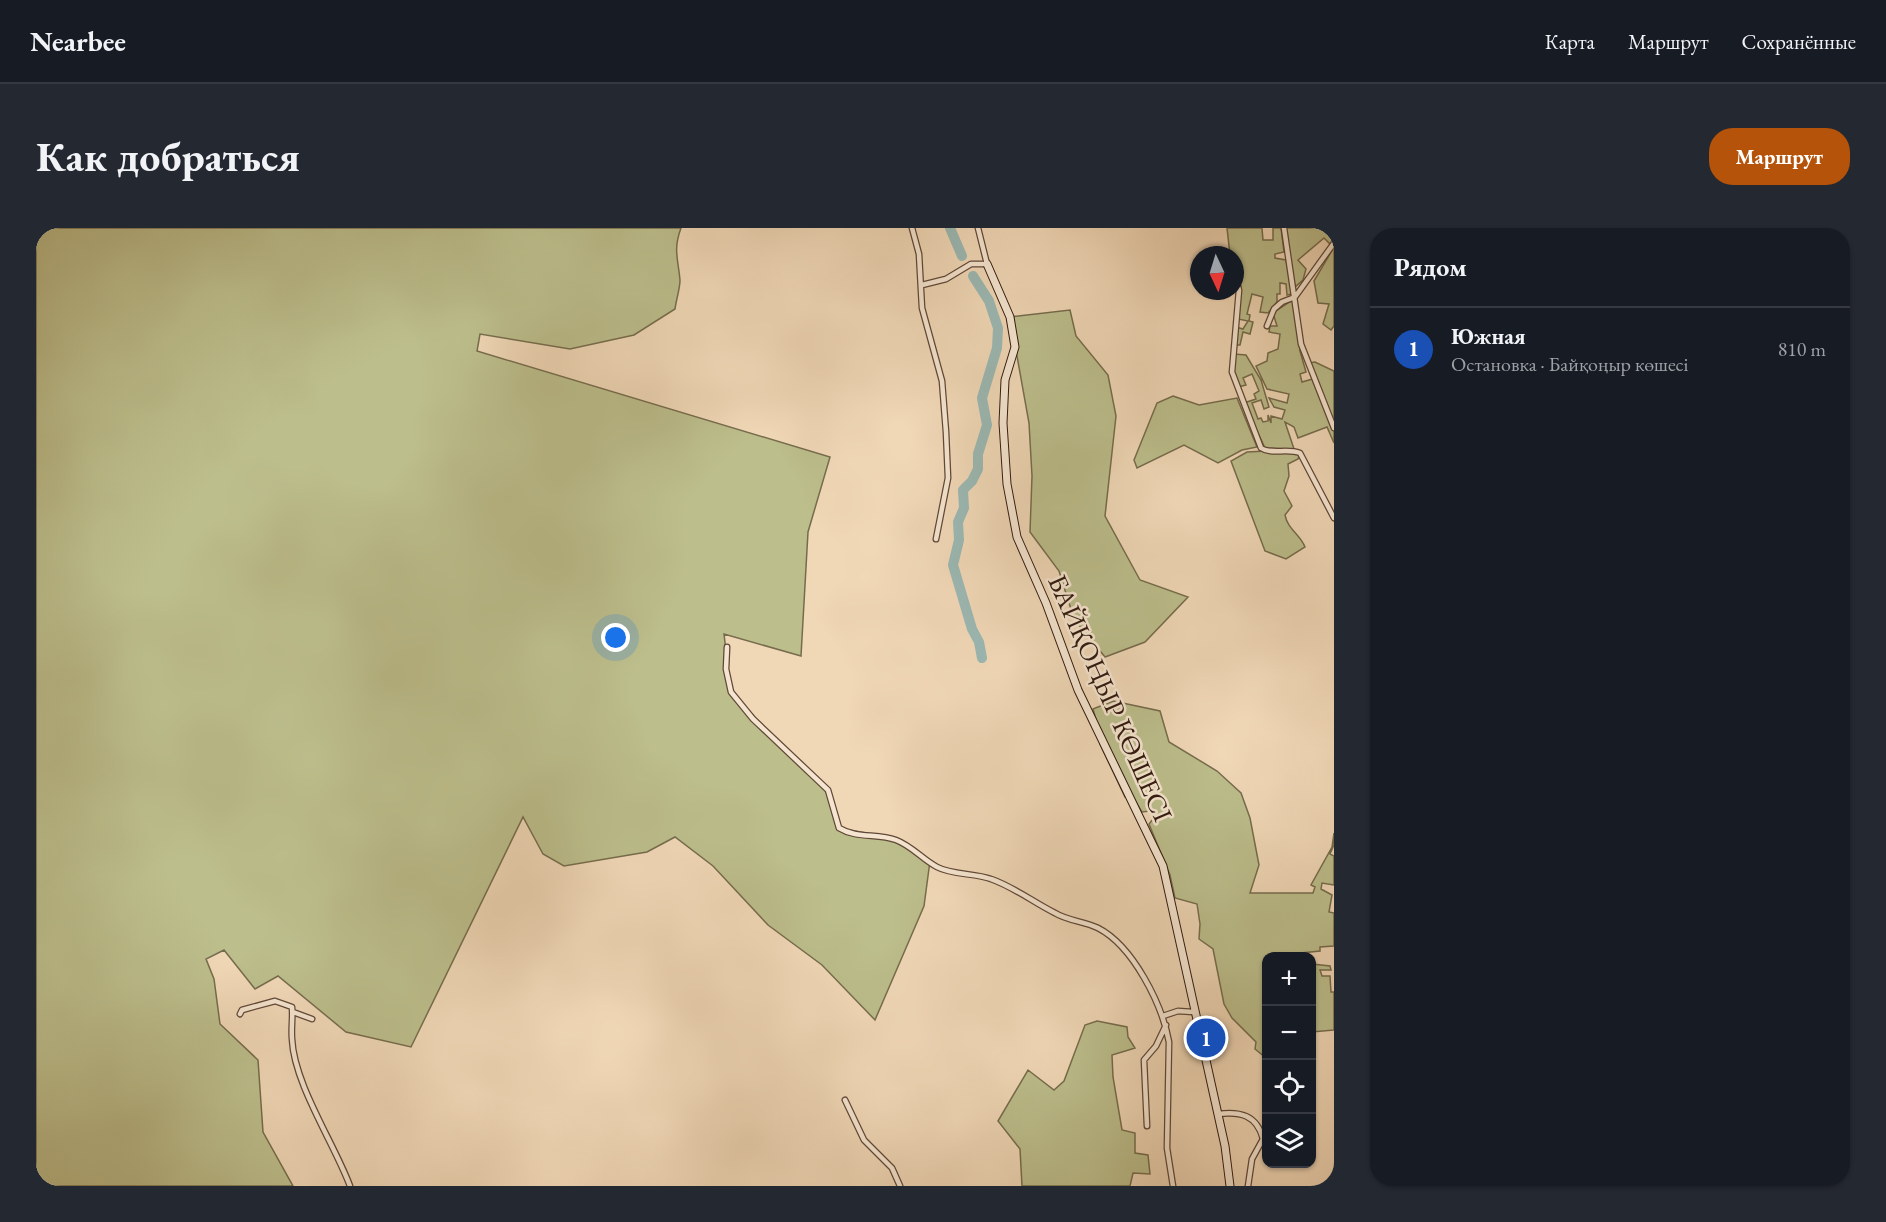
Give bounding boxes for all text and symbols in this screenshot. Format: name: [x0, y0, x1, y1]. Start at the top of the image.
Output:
text: Nearbee: [30, 23, 126, 59]
text: Карта: [1545, 28, 1595, 55]
text: Маршрут: [1628, 28, 1709, 55]
text: Сохранённые: [1742, 28, 1856, 55]
button: Маршрут: [1709, 128, 1850, 185]
text: Как добраться: [36, 129, 300, 184]
north arrow: [1190, 246, 1244, 300]
text: Рядом: [1394, 250, 1467, 284]
text: Южная: [1451, 322, 1526, 351]
text: 1: [1408, 336, 1419, 362]
text: 810 m: [1778, 336, 1826, 362]
text: Остановка · Байқоңыр көшесі: [1451, 351, 1689, 377]
street label: БАЙҚОҢЫР КӨШЕСІ: [1040, 569, 1181, 827]
your location: [601, 623, 630, 652]
map controls: [1262, 952, 1316, 1168]
button: +: [1262, 952, 1316, 1006]
button: −: [1262, 1006, 1316, 1060]
pin: 1: [1186, 1016, 1226, 1060]
button: locate: [1262, 1060, 1316, 1114]
button: layers: [1262, 1114, 1316, 1168]

